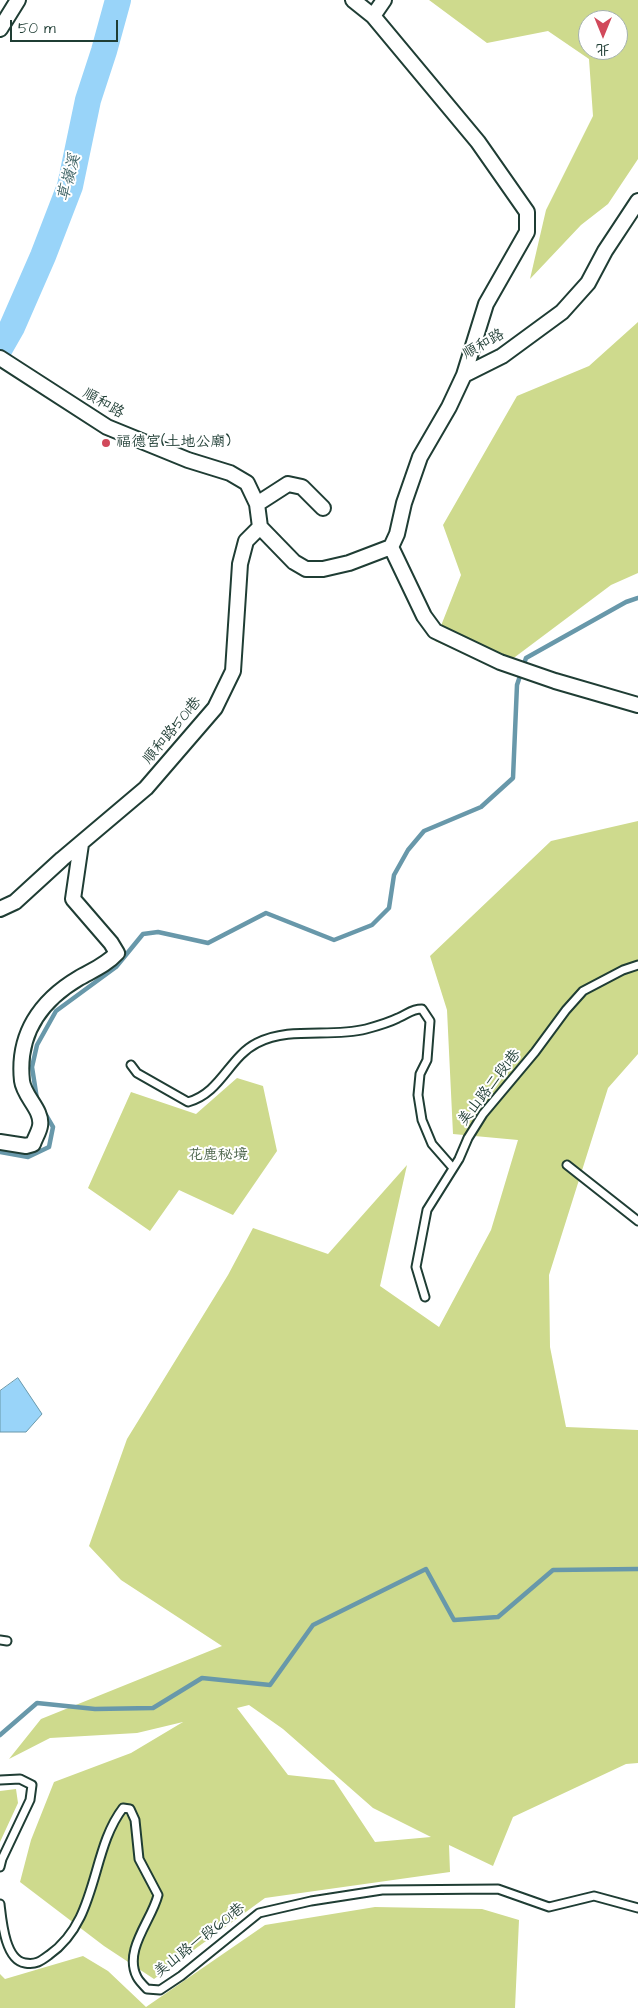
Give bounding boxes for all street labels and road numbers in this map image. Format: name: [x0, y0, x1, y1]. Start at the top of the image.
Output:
street label: 順和路: [460, 326, 508, 364]
street label: 順和路: [79, 385, 127, 423]
street label: 順和路501巷: [140, 694, 206, 768]
street label: 美山路二段1巷: [455, 1046, 525, 1130]
street label: 美山路一段601巷: [151, 1900, 249, 1982]

